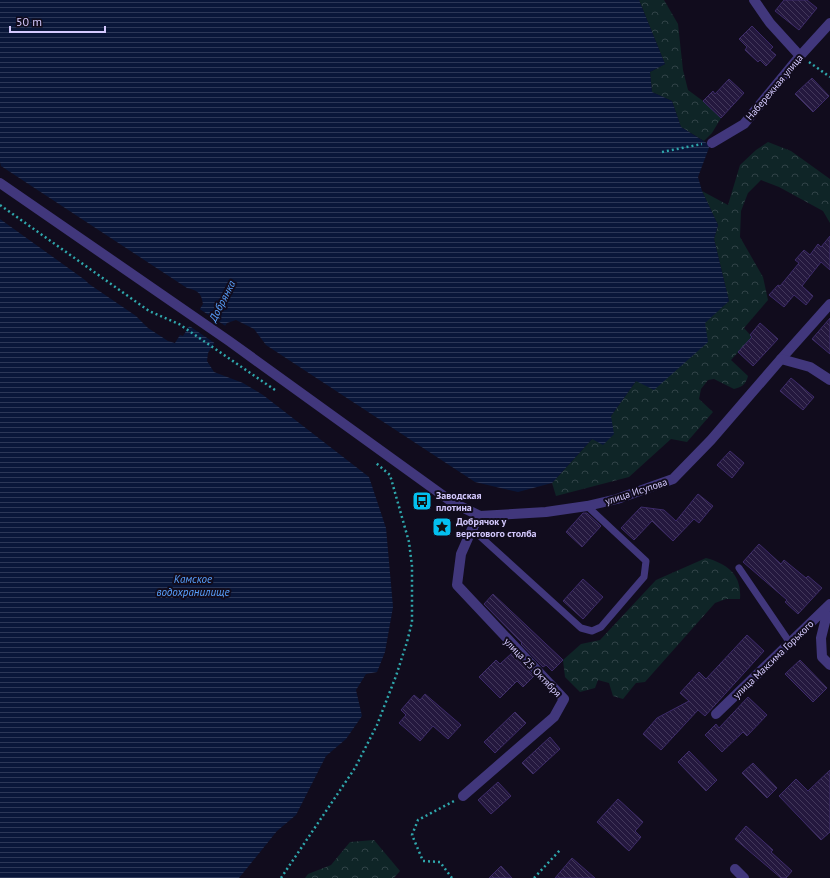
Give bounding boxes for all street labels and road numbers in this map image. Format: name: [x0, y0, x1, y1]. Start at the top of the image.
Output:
street label: Набережная улица: [743, 52, 806, 123]
street label: улица Исупова: [603, 475, 669, 508]
street label: улица Максима Горького: [730, 617, 816, 701]
street label: улица 25 Октября: [501, 635, 564, 700]

